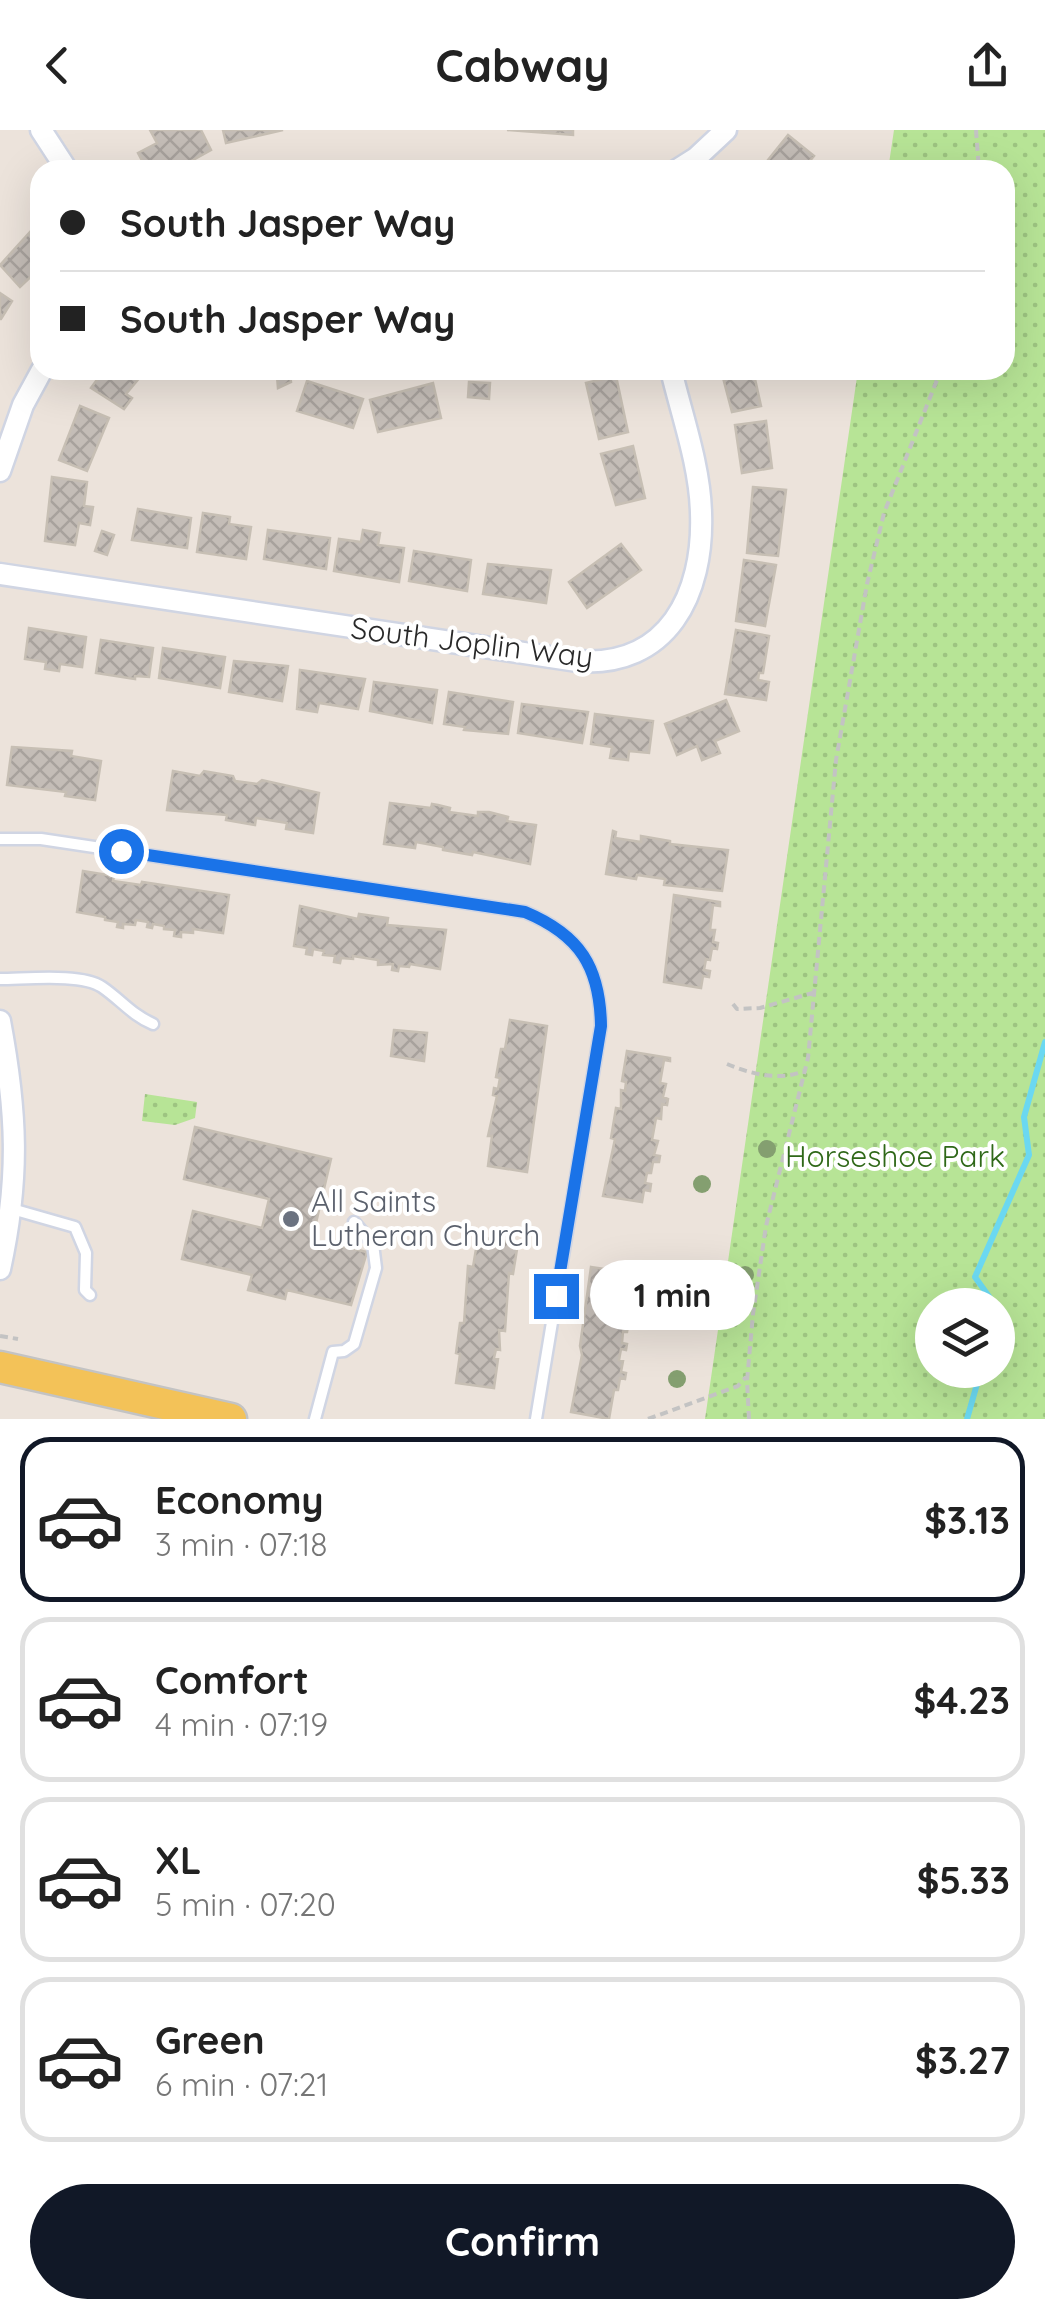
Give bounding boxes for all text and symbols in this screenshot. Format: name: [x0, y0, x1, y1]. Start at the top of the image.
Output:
text: Cabway: [435, 37, 610, 93]
icon: back: [30, 38, 85, 93]
icon: share: [960, 38, 1015, 93]
text: South Jasper Way: [120, 199, 455, 247]
text: South Jasper Way: [120, 295, 455, 343]
street label: South Joplin Way: [349, 608, 595, 676]
route start: [99, 829, 144, 874]
park label: Horseshoe Park: [785, 1137, 1005, 1175]
place label: All Saints Lutheran Church: [311, 1182, 540, 1254]
marker: All Saints Lutheran Church: [280, 1208, 302, 1230]
callout: 1 min: [591, 1261, 756, 1331]
route end: [534, 1274, 579, 1319]
text: 1 min: [634, 1275, 711, 1315]
map controls: [915, 1288, 1015, 1388]
button: layers: [915, 1288, 1015, 1388]
icon: car: [35, 1475, 125, 1565]
text: Economy: [155, 1476, 324, 1524]
text: $3.13: [924, 1496, 1010, 1544]
text: 3 min · 07:18: [155, 1524, 328, 1564]
icon: car: [35, 1655, 125, 1745]
text: Comfort: [155, 1656, 309, 1704]
text: $4.23: [913, 1676, 1010, 1724]
text: 4 min · 07:19: [155, 1704, 328, 1744]
icon: car: [35, 1835, 125, 1925]
text: XL: [155, 1836, 201, 1884]
text: $5.33: [917, 1856, 1010, 1904]
text: 5 min · 07:20: [155, 1884, 336, 1924]
icon: car: [35, 2015, 125, 2105]
text: Green: [155, 2016, 265, 2064]
text: $3.27: [915, 2036, 1010, 2084]
text: 6 min · 07:21: [155, 2064, 328, 2104]
button: Confirm: [30, 2184, 1015, 2299]

